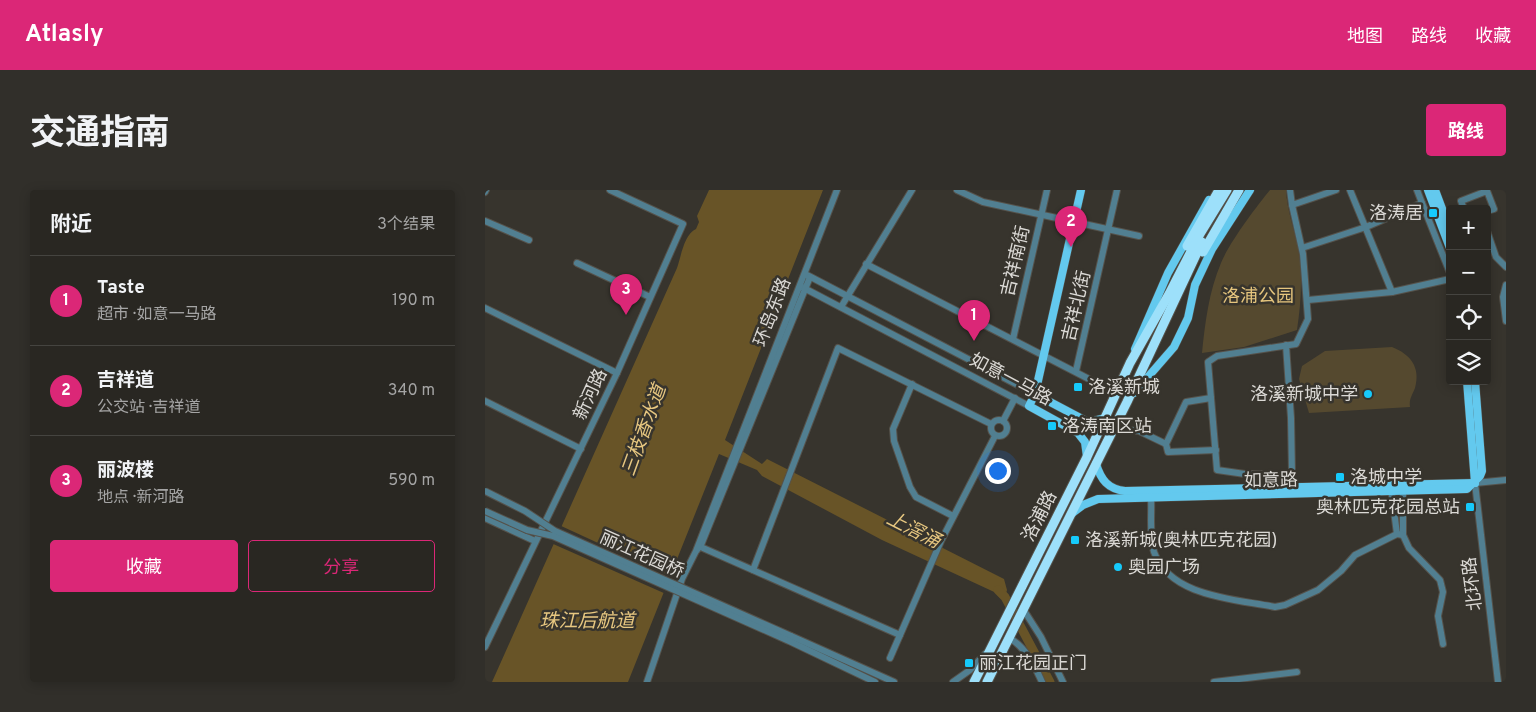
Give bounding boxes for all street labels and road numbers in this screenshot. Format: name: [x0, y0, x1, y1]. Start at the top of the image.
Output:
street label: 吉祥南街: [997, 224, 1036, 299]
street label: 吉祥北街: [1058, 269, 1097, 344]
street label: 环岛东路: [750, 275, 797, 350]
street label: 如意一马路: [965, 349, 1055, 412]
street label: 新河路: [570, 365, 613, 424]
street label: 如意路: [1244, 470, 1298, 493]
street label: 洛浦路: [1018, 487, 1063, 546]
street label: 丽江花园桥: [596, 527, 687, 584]
street label: 北环路: [1459, 556, 1488, 612]

